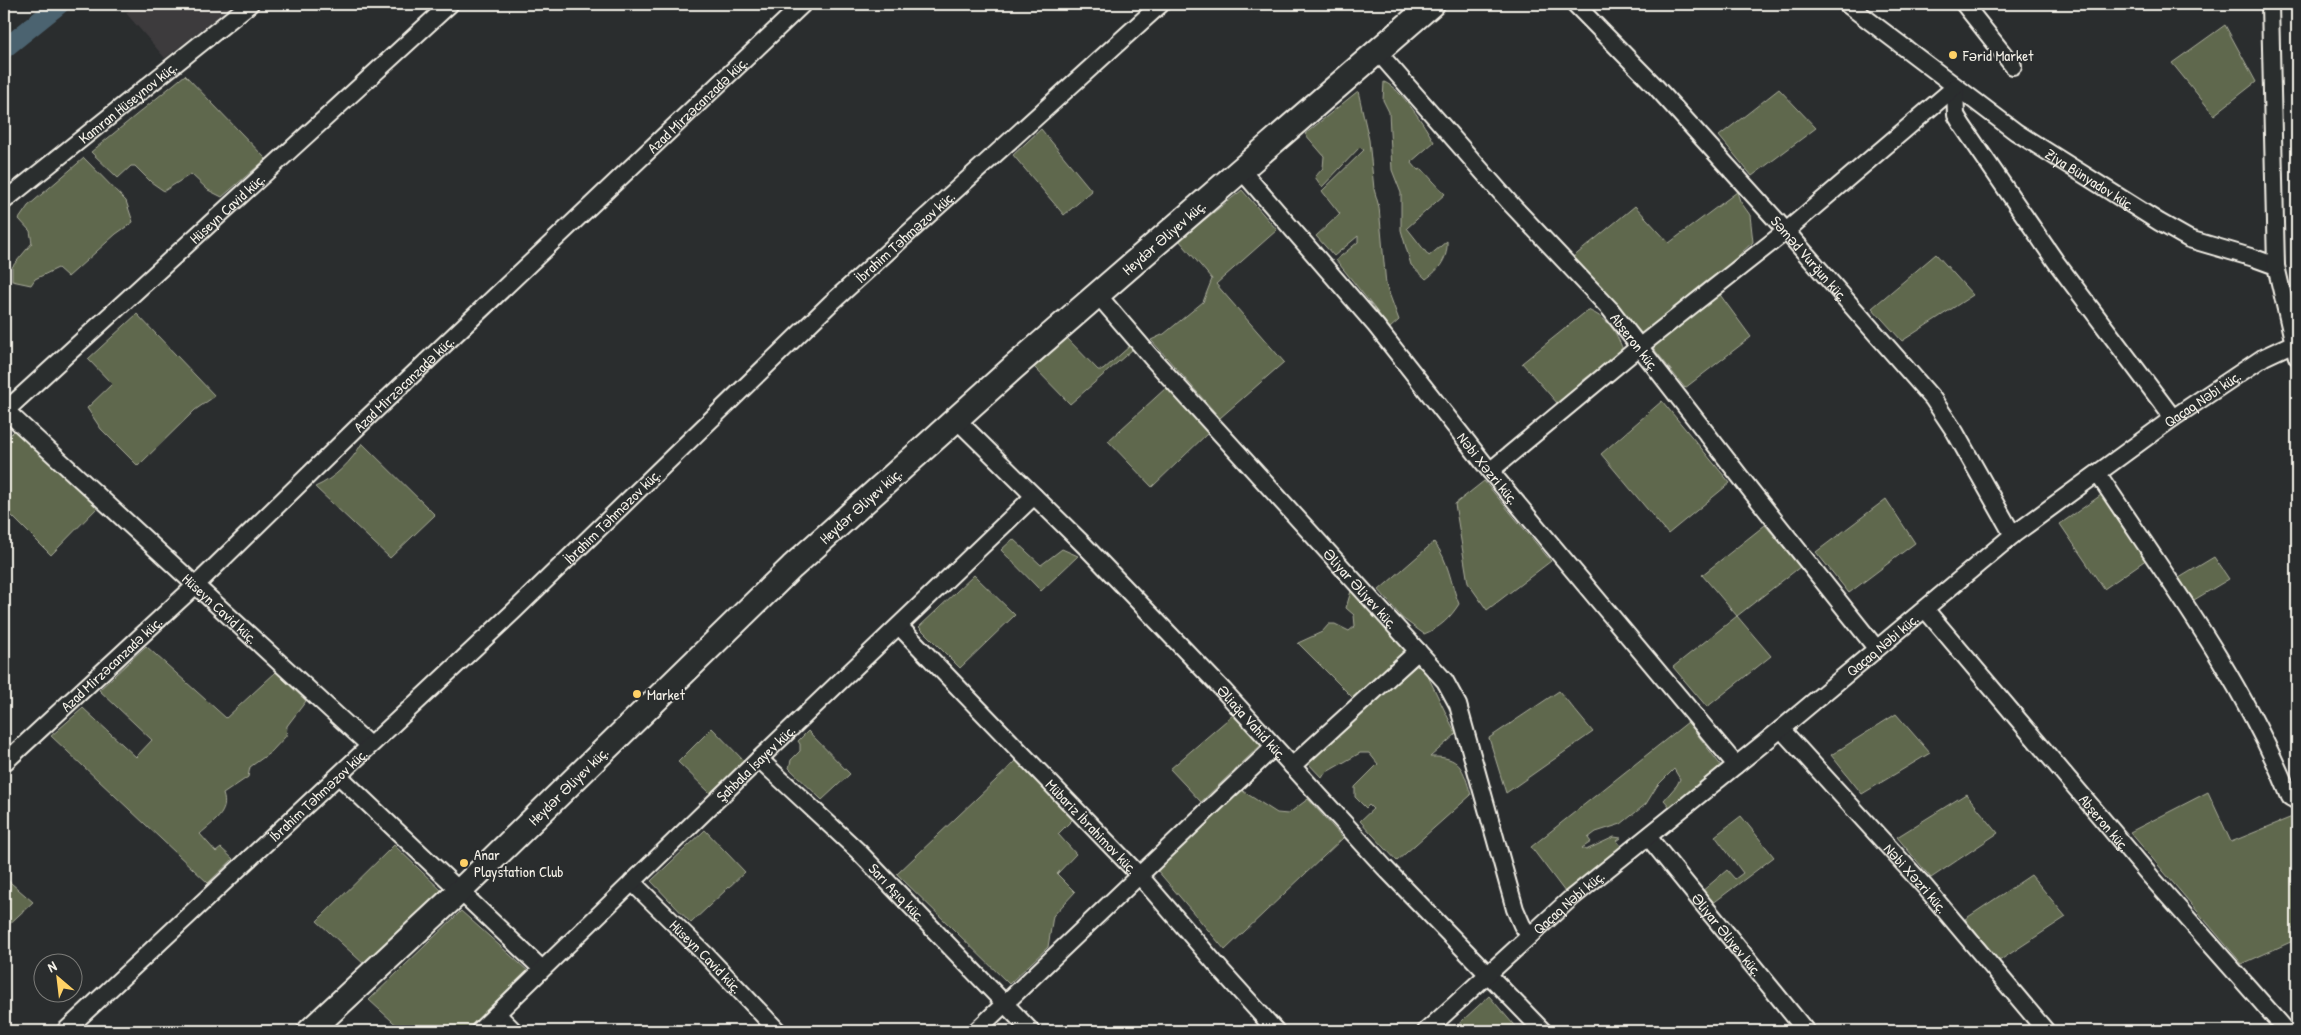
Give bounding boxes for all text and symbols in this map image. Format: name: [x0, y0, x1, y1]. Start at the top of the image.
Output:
place label: Fərid Market: [1962, 45, 2034, 66]
marker: Fərid Market: [1947, 49, 1959, 61]
street label: Azad Mirzəcanzadə küç.: [642, 52, 752, 158]
street label: Kamran Hüseynov küç.: [74, 56, 181, 148]
street label: Ziya Bünyadov küç.: [2042, 143, 2139, 215]
street label: Hüseyn Cavid küç.: [184, 168, 269, 248]
street label: İbrahim Təhməzov küç.: [850, 186, 959, 287]
street label: Heydər Əliyev küç.: [1117, 195, 1210, 279]
street label: Səməd Vurğun küç.: [1766, 211, 1853, 306]
street label: Abşeron küç.: [1606, 308, 1665, 375]
street label: Azad Mirzəcanzadə küç.: [349, 331, 458, 436]
street label: Qaçaq Nəbi küç.: [2159, 365, 2245, 432]
street label: Nəbi Xəzri küç.: [1453, 428, 1524, 509]
street label: Heydər Əliyev küç.: [814, 463, 906, 548]
street label: İbrahim Təhməzov küç.: [558, 464, 665, 568]
street label: Əliyar Əliyev küç.: [1319, 543, 1403, 633]
street label: Hüseyn Cavid küç.: [178, 568, 263, 648]
street label: Qaçaq Nəbi küç.: [1841, 608, 1923, 681]
street label: Azad Mirzəcanzadə küç.: [56, 611, 166, 716]
street label: Əliağa Vahid küç.: [1212, 680, 1292, 764]
place label: Market: [647, 684, 686, 705]
marker: Market: [631, 688, 643, 700]
street label: Şahbala İsayev küç.: [711, 720, 800, 806]
street label: Heydər Əliyev küç.: [523, 742, 613, 830]
street label: İbrahim Təhməzov küç.: [264, 743, 372, 846]
street label: Mübariz İbrahimov küç.: [1041, 774, 1143, 878]
street label: Abşeron küç.: [2075, 789, 2135, 855]
street label: Nəbi Xəzri küç.: [1879, 838, 1953, 917]
place label: Anar Playstation Club: [474, 844, 563, 882]
marker: Anar Playstation Club: [458, 857, 470, 869]
street label: Sarı Aşıq küç.: [864, 858, 930, 926]
street label: Qaçaq Nəbi küç.: [1528, 865, 1609, 939]
street label: Əliyar Əliyev küç.: [1687, 888, 1768, 980]
street label: Hüseyn Cavid küç.: [665, 915, 747, 998]
north arrow: [32, 952, 82, 1002]
text: N: [44, 956, 60, 976]

